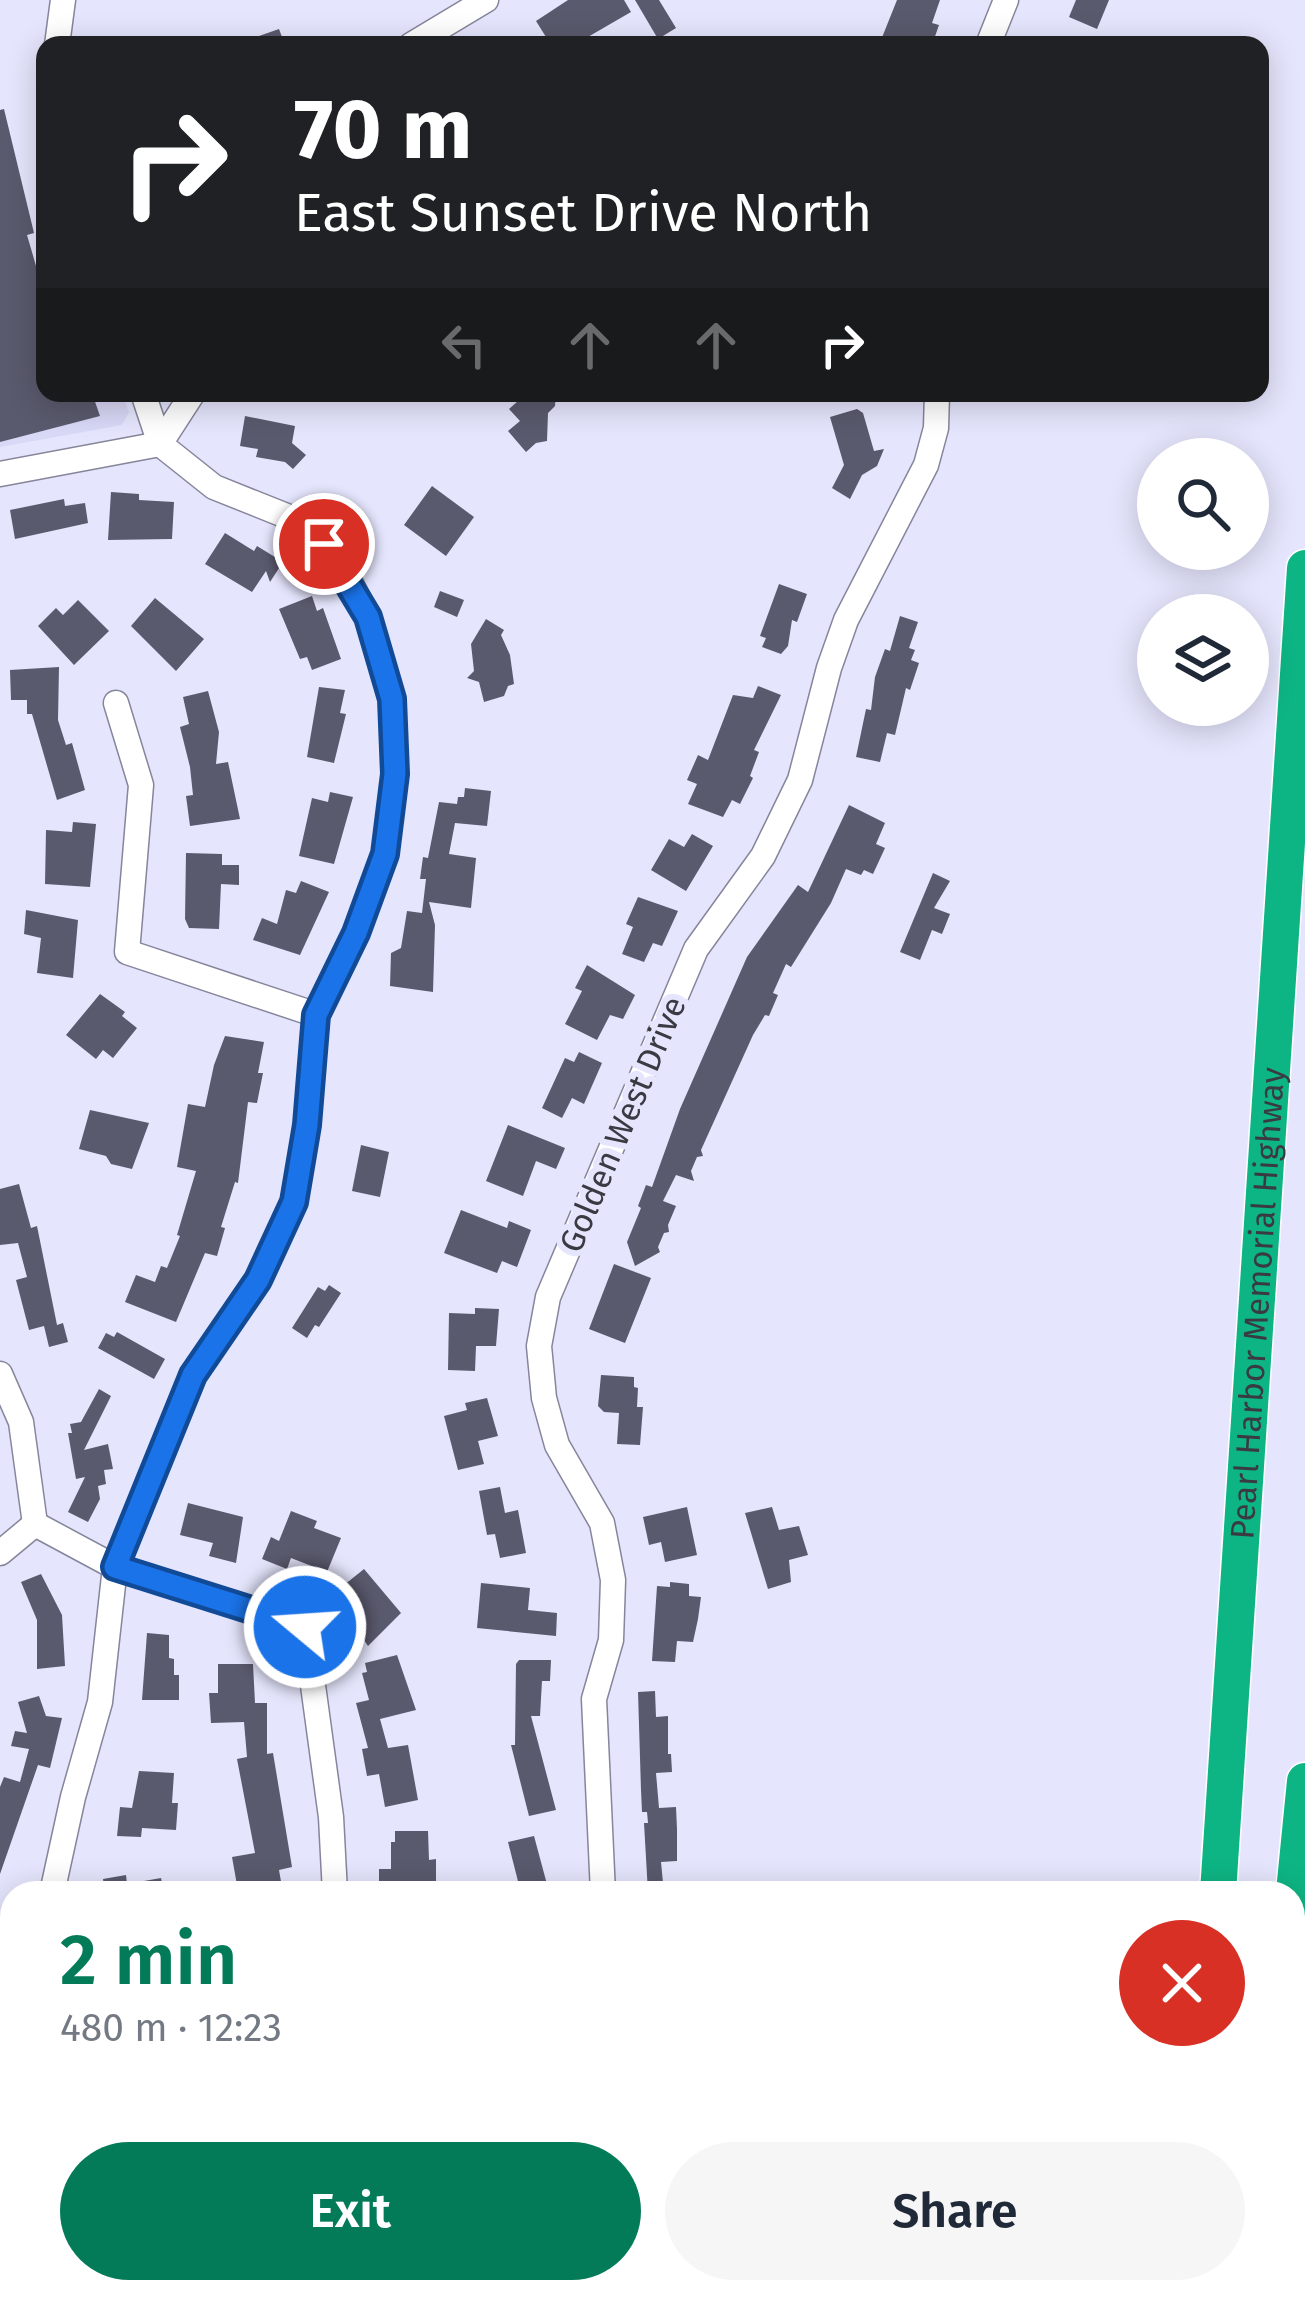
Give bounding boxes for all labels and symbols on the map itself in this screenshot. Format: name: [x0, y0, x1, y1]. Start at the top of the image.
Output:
pin: [273, 493, 375, 595]
street label: Golden West Drive: [551, 991, 695, 1258]
street label: Pearl Harbor Memorial Highway: [1222, 1066, 1293, 1541]
position arrow: [242, 1564, 368, 1690]

